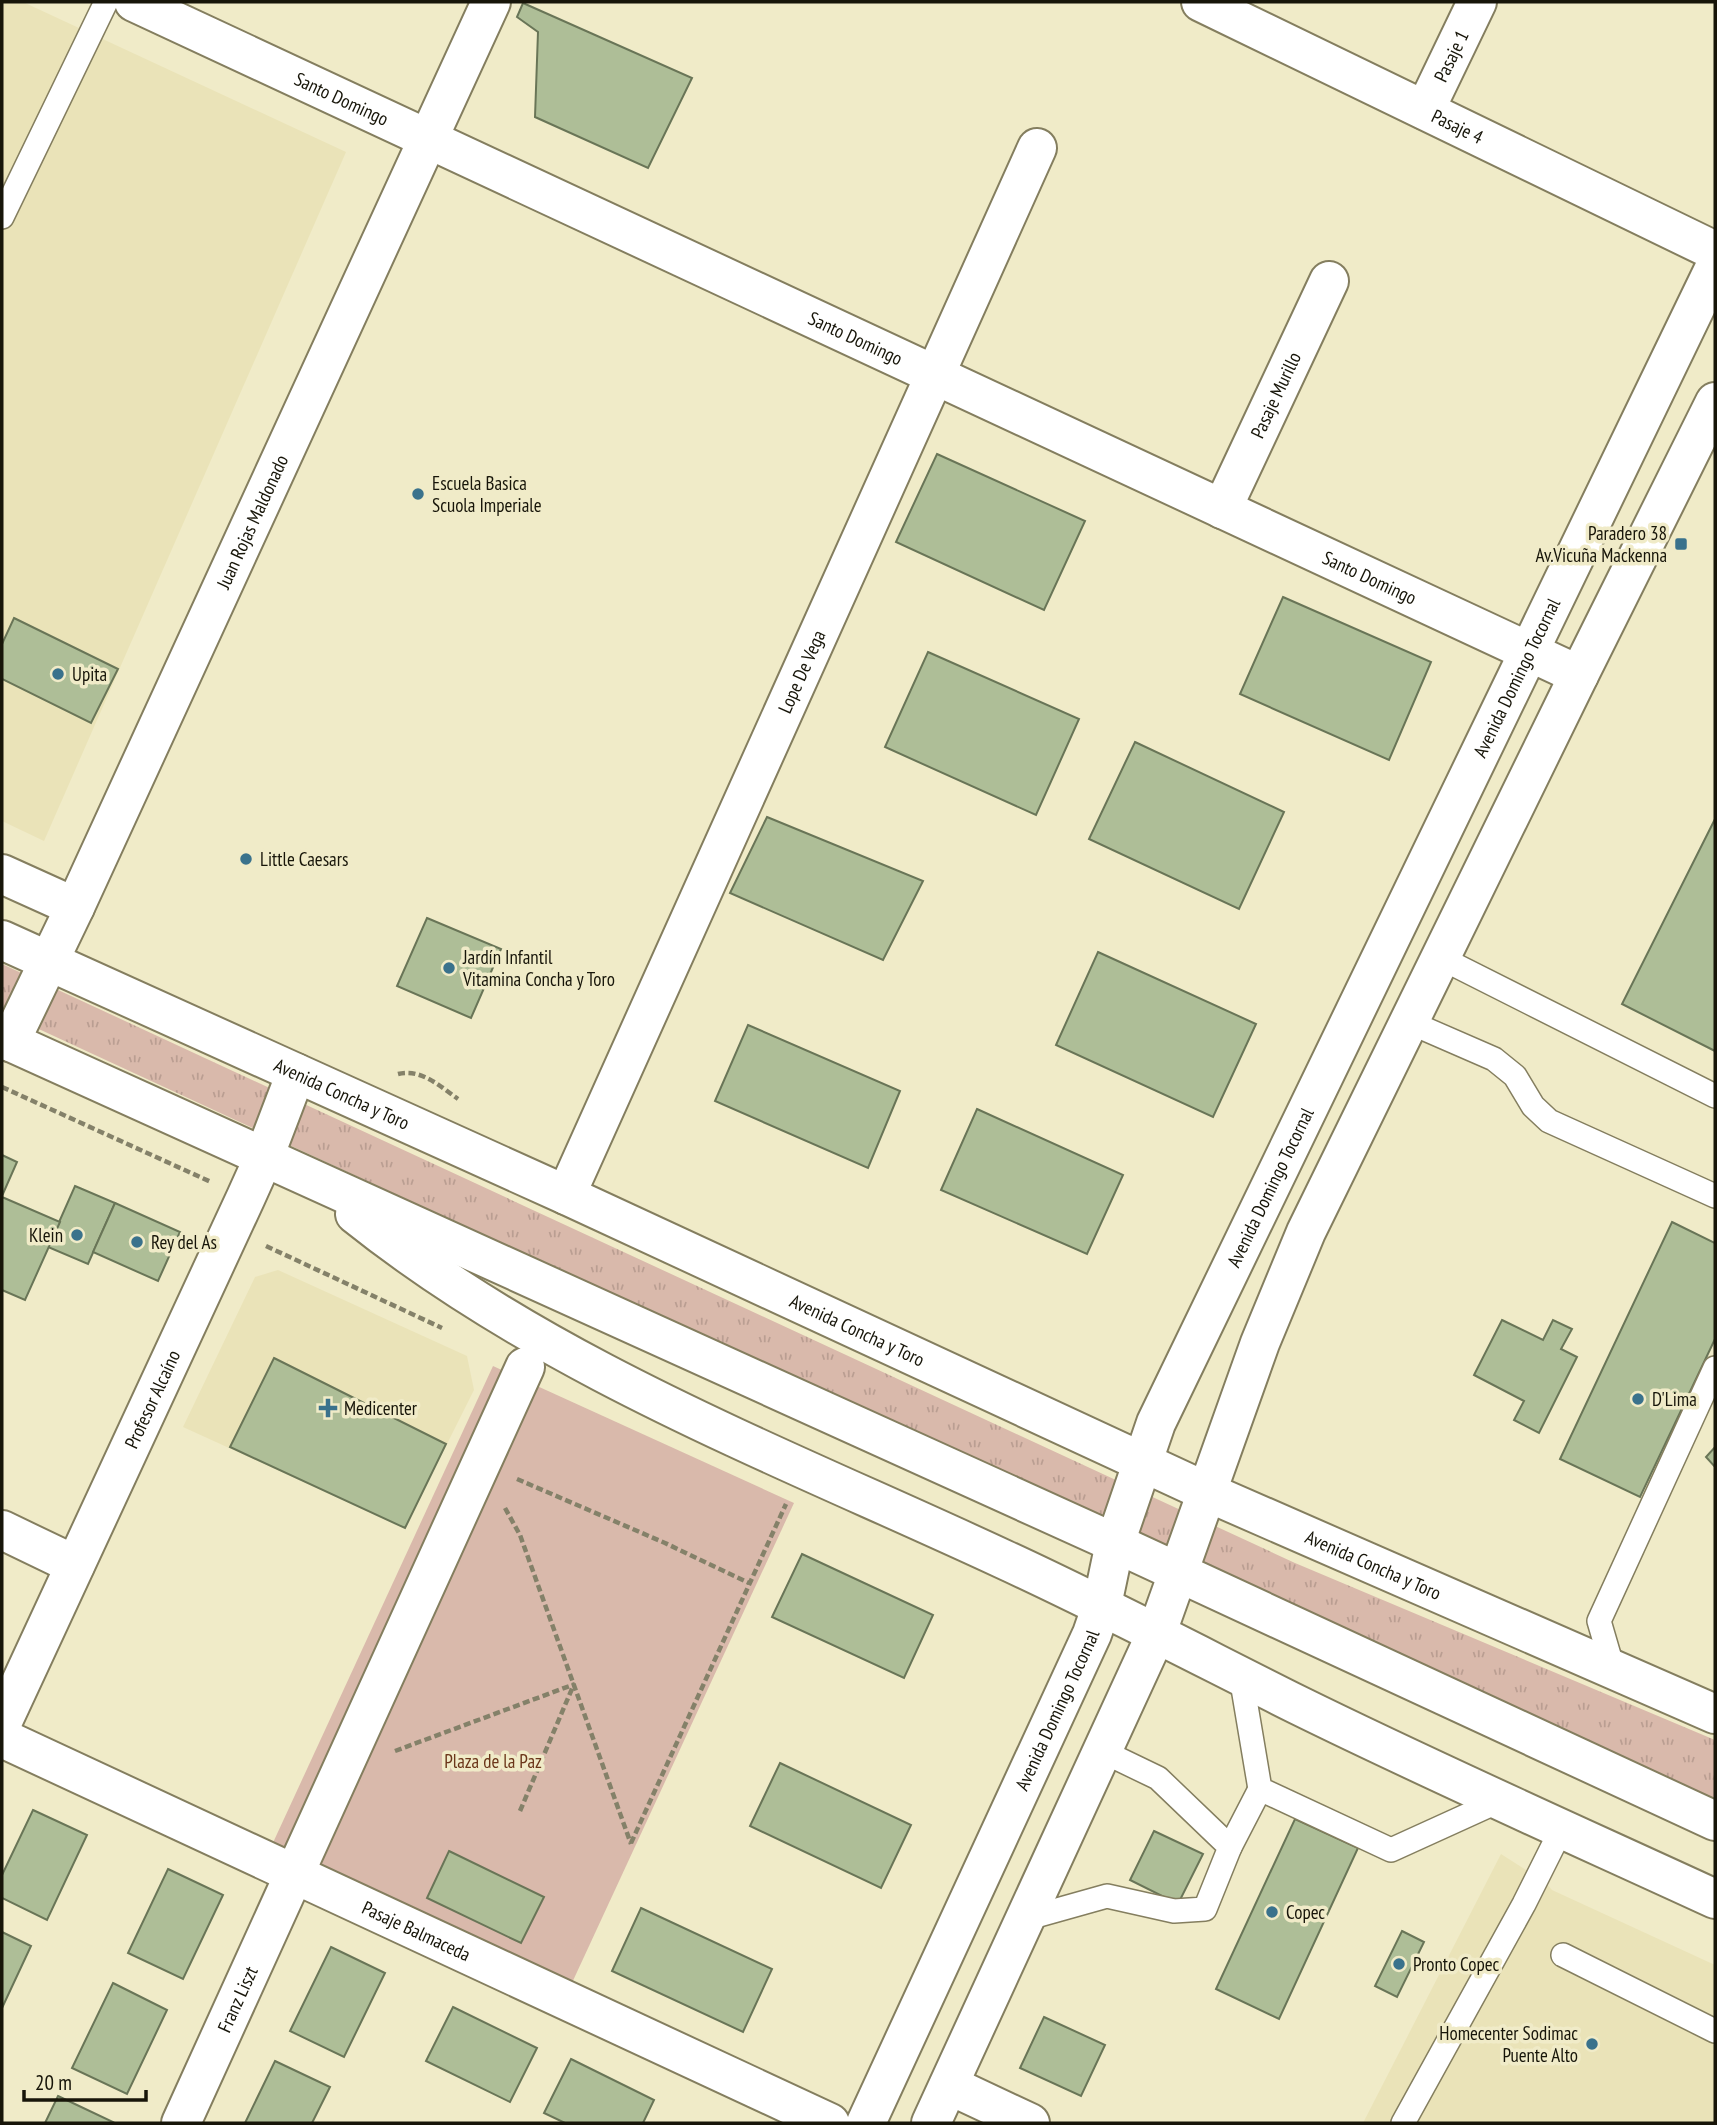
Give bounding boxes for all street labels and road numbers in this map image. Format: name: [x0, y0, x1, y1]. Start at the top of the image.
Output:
street label: Pasaje 1: [1428, 26, 1474, 86]
street label: Santo Domingo: [291, 67, 392, 131]
street label: Pasaje 4: [1428, 104, 1488, 149]
street label: Santo Domingo: [805, 306, 906, 370]
street label: Pasaje Murillo: [1245, 348, 1306, 442]
street label: Juan Rojas Maldonado: [211, 451, 293, 593]
street label: Santo Domingo: [1319, 545, 1420, 610]
street label: Avenida Domingo Tocornal: [1468, 594, 1565, 761]
street label: Lope De Vega: [772, 626, 831, 717]
street label: Avenida Concha y Toro: [271, 1053, 413, 1135]
street label: Avenida Domingo Tocornal: [1221, 1103, 1319, 1271]
street label: Avenida Concha y Toro: [786, 1288, 928, 1371]
street label: Profesor Alcaíno: [119, 1346, 185, 1452]
street label: Avenida Concha y Toro: [1302, 1525, 1445, 1605]
street label: Avenida Domingo Tocornal: [1009, 1626, 1105, 1794]
street label: Pasaje Balmaceda: [358, 1895, 474, 1966]
street label: Franz Liszt: [212, 1962, 263, 2036]

